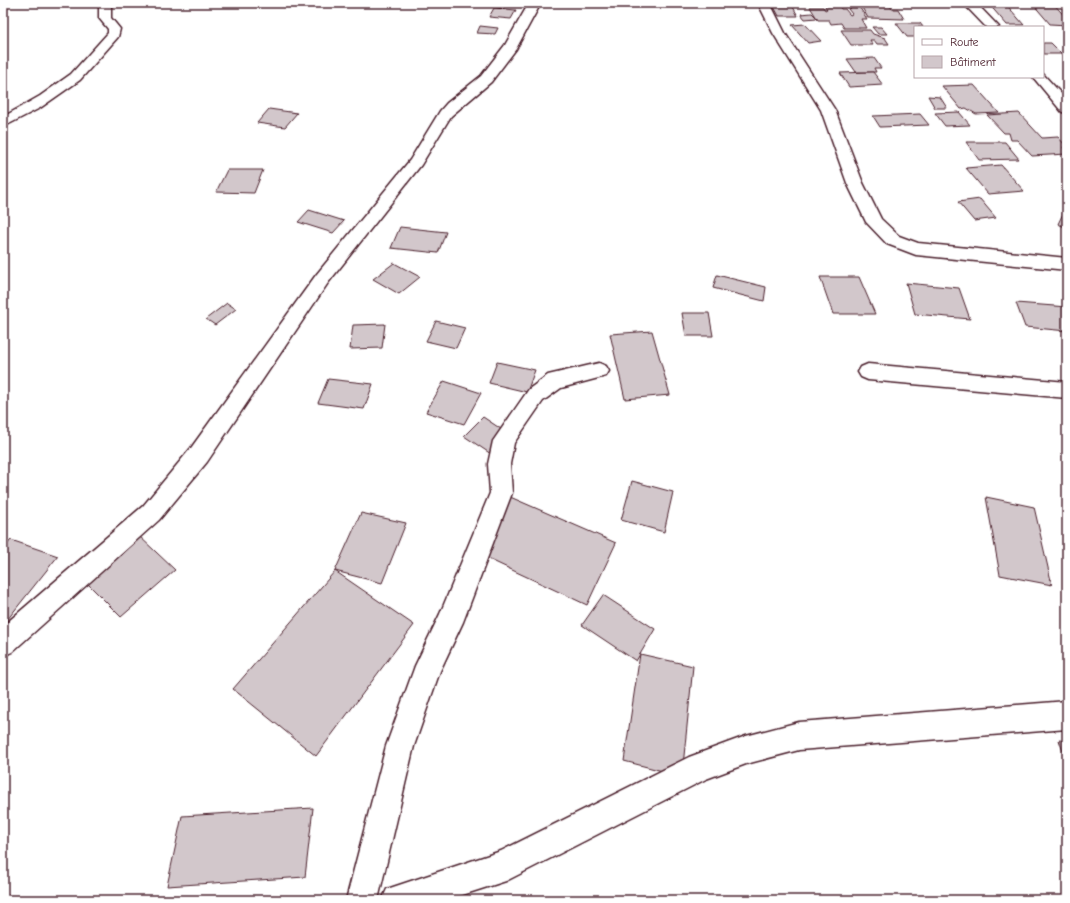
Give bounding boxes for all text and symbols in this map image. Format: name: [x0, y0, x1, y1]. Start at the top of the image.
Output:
legend: [914, 26, 1044, 78]
text: Route: [950, 35, 979, 49]
text: Bâtiment: [950, 55, 996, 69]

